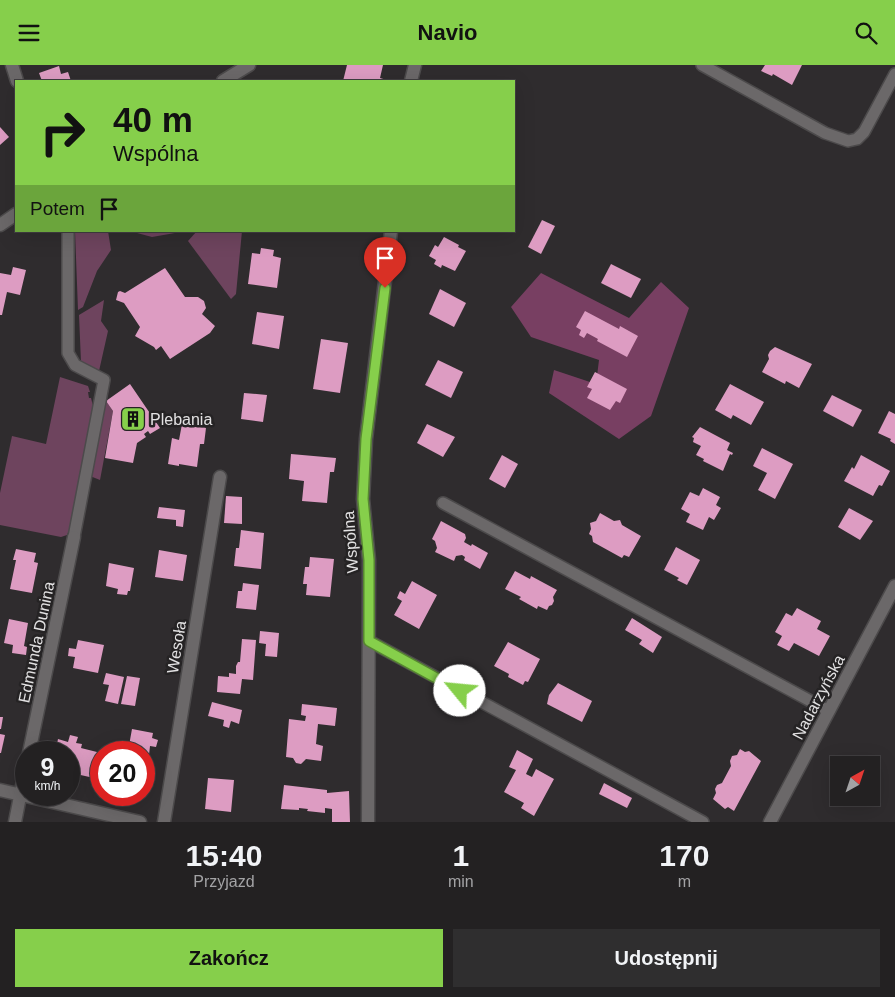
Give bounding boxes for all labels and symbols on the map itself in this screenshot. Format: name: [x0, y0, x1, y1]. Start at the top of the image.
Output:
pin: [364, 237, 406, 288]
building icon: Plebania: [120, 406, 146, 432]
place label: Plebania: [150, 411, 212, 428]
street label: Wspólna: [340, 510, 361, 574]
street label: Edmunda Dunina: [15, 580, 58, 704]
street label: Wesoła: [164, 619, 189, 675]
street label: Nadarzyńska: [789, 652, 848, 742]
position arrow: [433, 664, 485, 716]
speed limit sign: 20: [90, 741, 155, 806]
north arrow: [830, 756, 880, 806]

